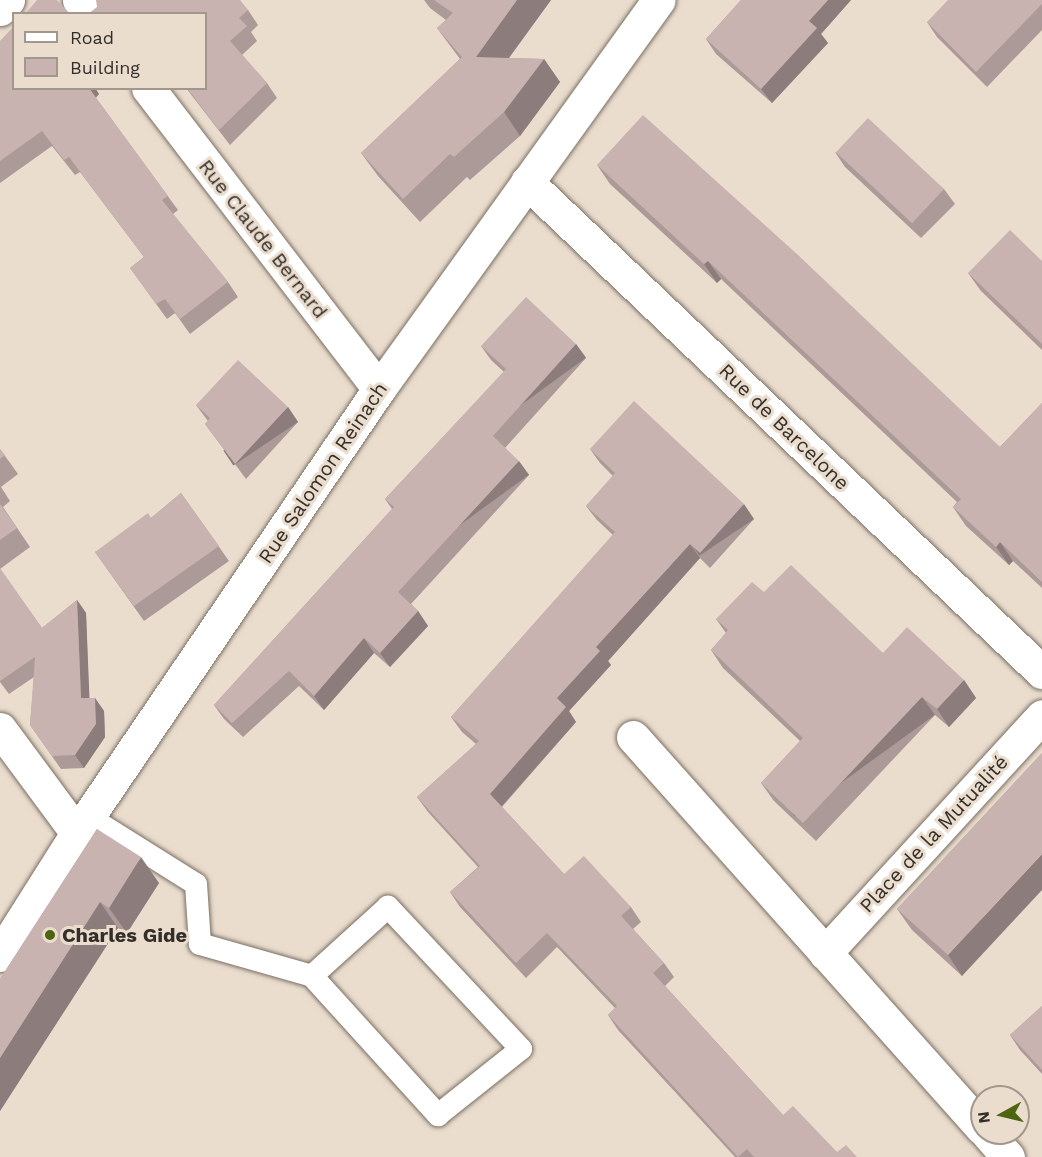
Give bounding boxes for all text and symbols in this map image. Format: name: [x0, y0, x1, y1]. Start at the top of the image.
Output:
legend: [12, 12, 207, 90]
text: Road: [70, 27, 114, 48]
text: Building: [70, 57, 140, 78]
street label: Rue Claude Bernard: [194, 155, 332, 323]
street label: Rue de Barcelone: [714, 359, 854, 495]
street label: Rue Salomon Reinach: [253, 378, 393, 568]
street label: Place de la Mutualité: [855, 750, 1013, 918]
place label: Charles Gide: [62, 923, 187, 947]
marker: Charles Gide: [43, 928, 57, 942]
north arrow: [970, 1085, 1030, 1145]
text: N: [973, 1110, 994, 1124]

